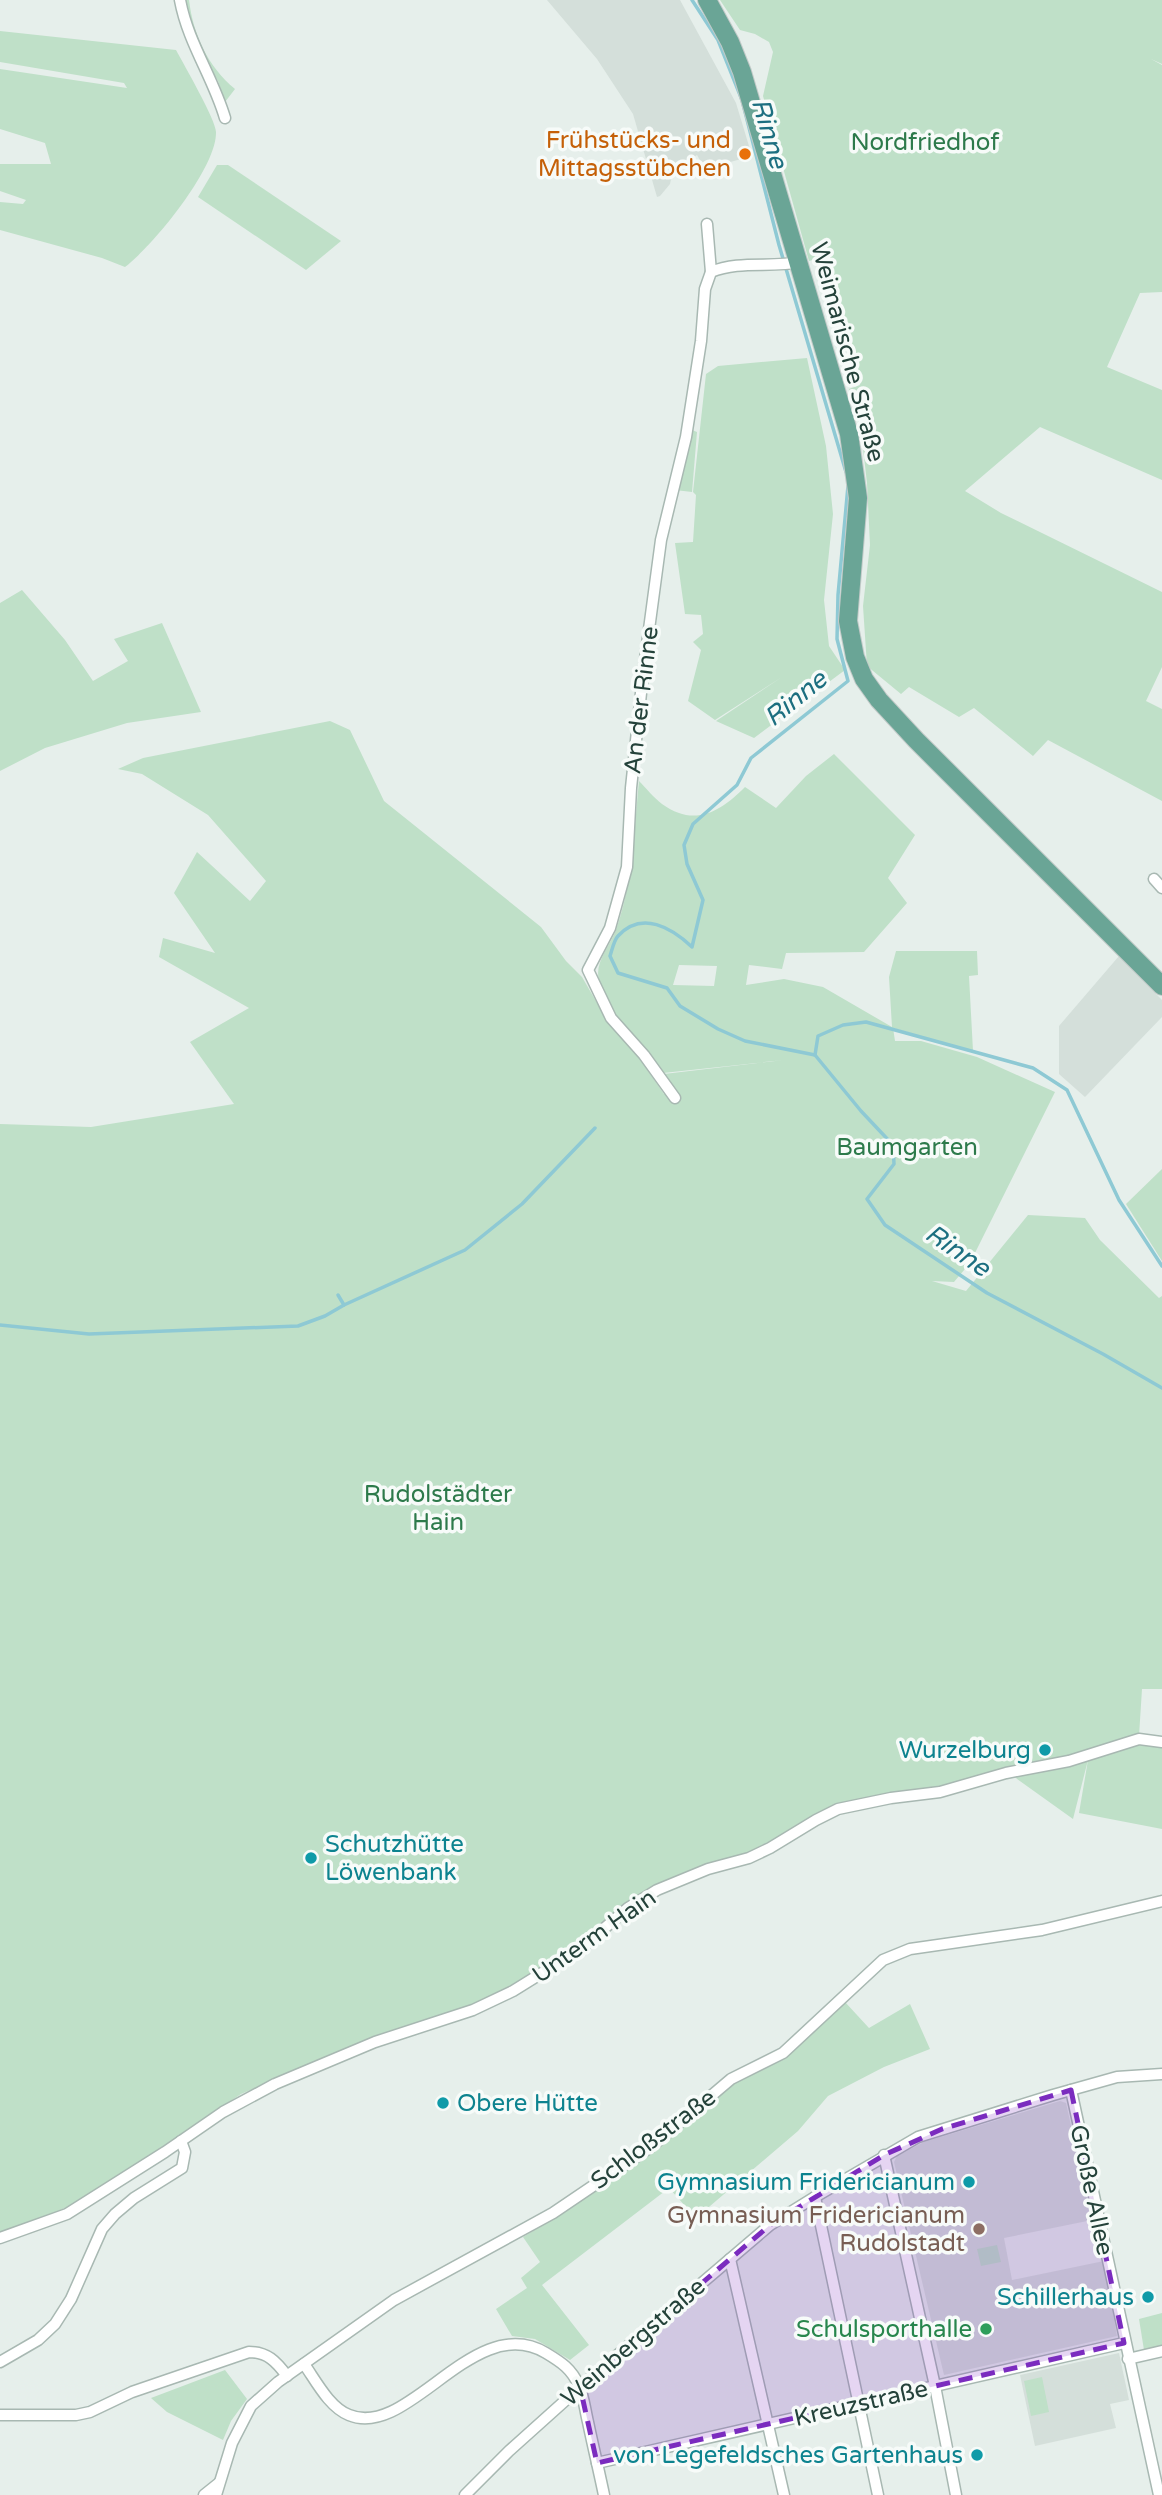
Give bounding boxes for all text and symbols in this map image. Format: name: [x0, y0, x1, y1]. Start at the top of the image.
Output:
water label: Rinne: [745, 95, 795, 173]
place label: Frühstücks- und Mittagsstübchen: [538, 126, 731, 183]
park label: Nordfriedhof: [851, 128, 1000, 157]
marker: Frühstücks- und Mittagsstübchen: [737, 146, 753, 162]
street label: Weimarische Straße: [804, 239, 891, 465]
street label: An der Rinne: [618, 625, 665, 776]
water label: Rinne: [758, 663, 834, 733]
park label: Baumgarten: [836, 1133, 978, 1162]
water label: Rinne: [919, 1218, 997, 1284]
park label: Rudolstädter Hain: [364, 1480, 513, 1537]
place label: Wurzelburg: [899, 1736, 1031, 1765]
marker: Wurzelburg: [1037, 1742, 1053, 1758]
place label: Schutzhütte Löwenbank: [325, 1830, 464, 1887]
marker: Schutzhütte Löwenbank: [303, 1850, 319, 1866]
street label: Unterm Hain: [527, 1883, 662, 1990]
street label: Schloßstraße: [585, 2083, 721, 2196]
place label: Obere Hütte: [457, 2089, 598, 2118]
marker: Obere Hütte: [435, 2095, 451, 2111]
street label: Große Allee: [1064, 2122, 1120, 2258]
place label: Gymnasium Fridericianum: [657, 2168, 955, 2197]
marker: Gymnasium Fridericianum: [961, 2174, 977, 2190]
place label: Gymnasium Fridericianum Rudolstadt: [667, 2201, 965, 2258]
marker: Gymnasium Fridericianum Rudolstadt: [971, 2221, 987, 2237]
street label: Weinbergstraße: [555, 2272, 711, 2413]
place label: Schillerhaus: [997, 2283, 1134, 2312]
marker: Schillerhaus: [1140, 2289, 1156, 2305]
place label: Schulsporthalle: [796, 2315, 972, 2344]
marker: Schulsporthalle: [978, 2321, 994, 2337]
street label: Kreuzstraße: [791, 2374, 931, 2433]
place label: von Legefeldsches Gartenhaus: [613, 2441, 963, 2470]
marker: von Legefeldsches Gartenhaus: [969, 2447, 985, 2463]

